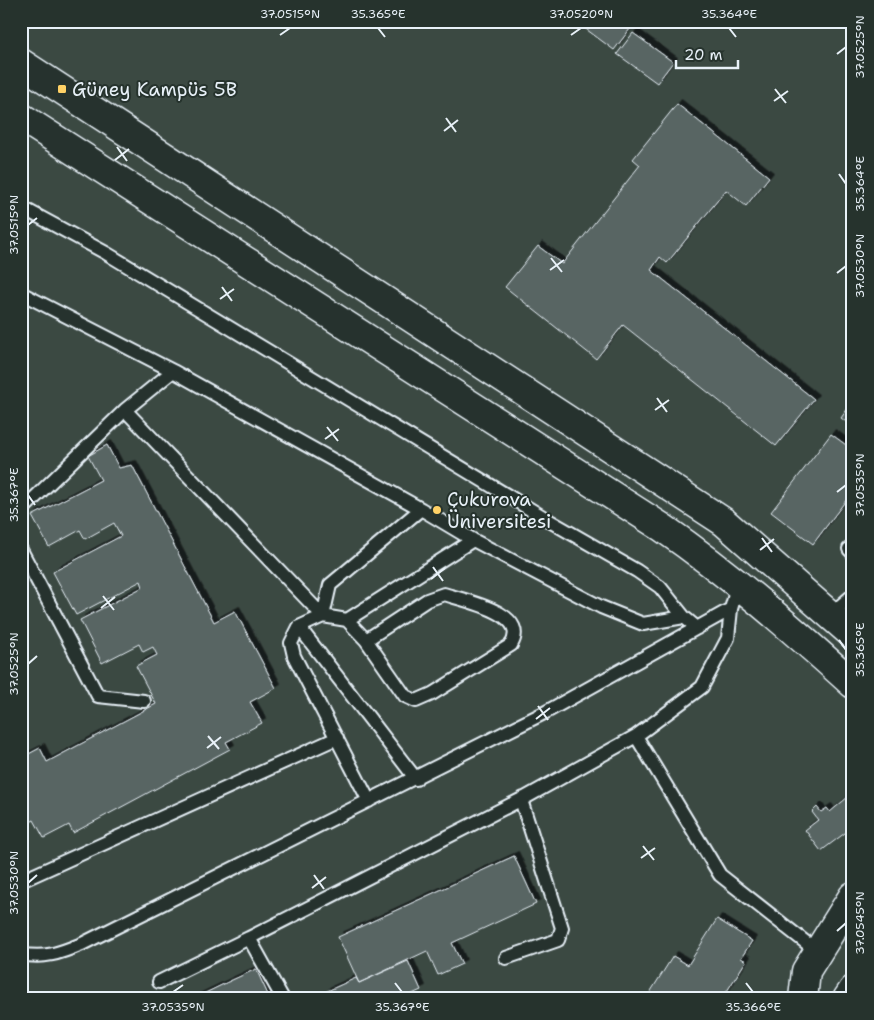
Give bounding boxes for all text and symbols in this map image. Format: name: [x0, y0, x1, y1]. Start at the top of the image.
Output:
text: 37.0515°N: [260, 6, 320, 22]
text: 35.365°E: [351, 6, 405, 22]
text: 37.0520°N: [549, 6, 613, 22]
text: 35.364°E: [701, 6, 757, 22]
text: 37.0525°N: [852, 15, 868, 79]
scale bar: [676, 38, 739, 70]
text: 20 m: [684, 45, 723, 65]
place label: Güney Kampüs 5B: [72, 77, 237, 102]
marker: Güney Kampüs 5B: [56, 83, 68, 95]
text: 35.364°E: [852, 156, 868, 212]
text: 37.0515°N: [6, 195, 22, 255]
text: 37.0530°N: [852, 234, 868, 298]
text: 37.0535°N: [852, 453, 868, 517]
text: 35.367°E: [6, 467, 22, 523]
place label: Çukurova Üniversitesi: [447, 487, 551, 534]
marker: Çukurova Üniversitesi: [431, 504, 443, 516]
text: 35.365°E: [852, 623, 868, 677]
text: 37.0525°N: [6, 632, 22, 696]
text: 37.0530°N: [6, 851, 22, 915]
text: 37.0545°N: [852, 891, 868, 955]
text: 37.0535°N: [141, 999, 205, 1015]
text: 35.367°E: [374, 999, 430, 1015]
text: 35.366°E: [725, 999, 781, 1015]

